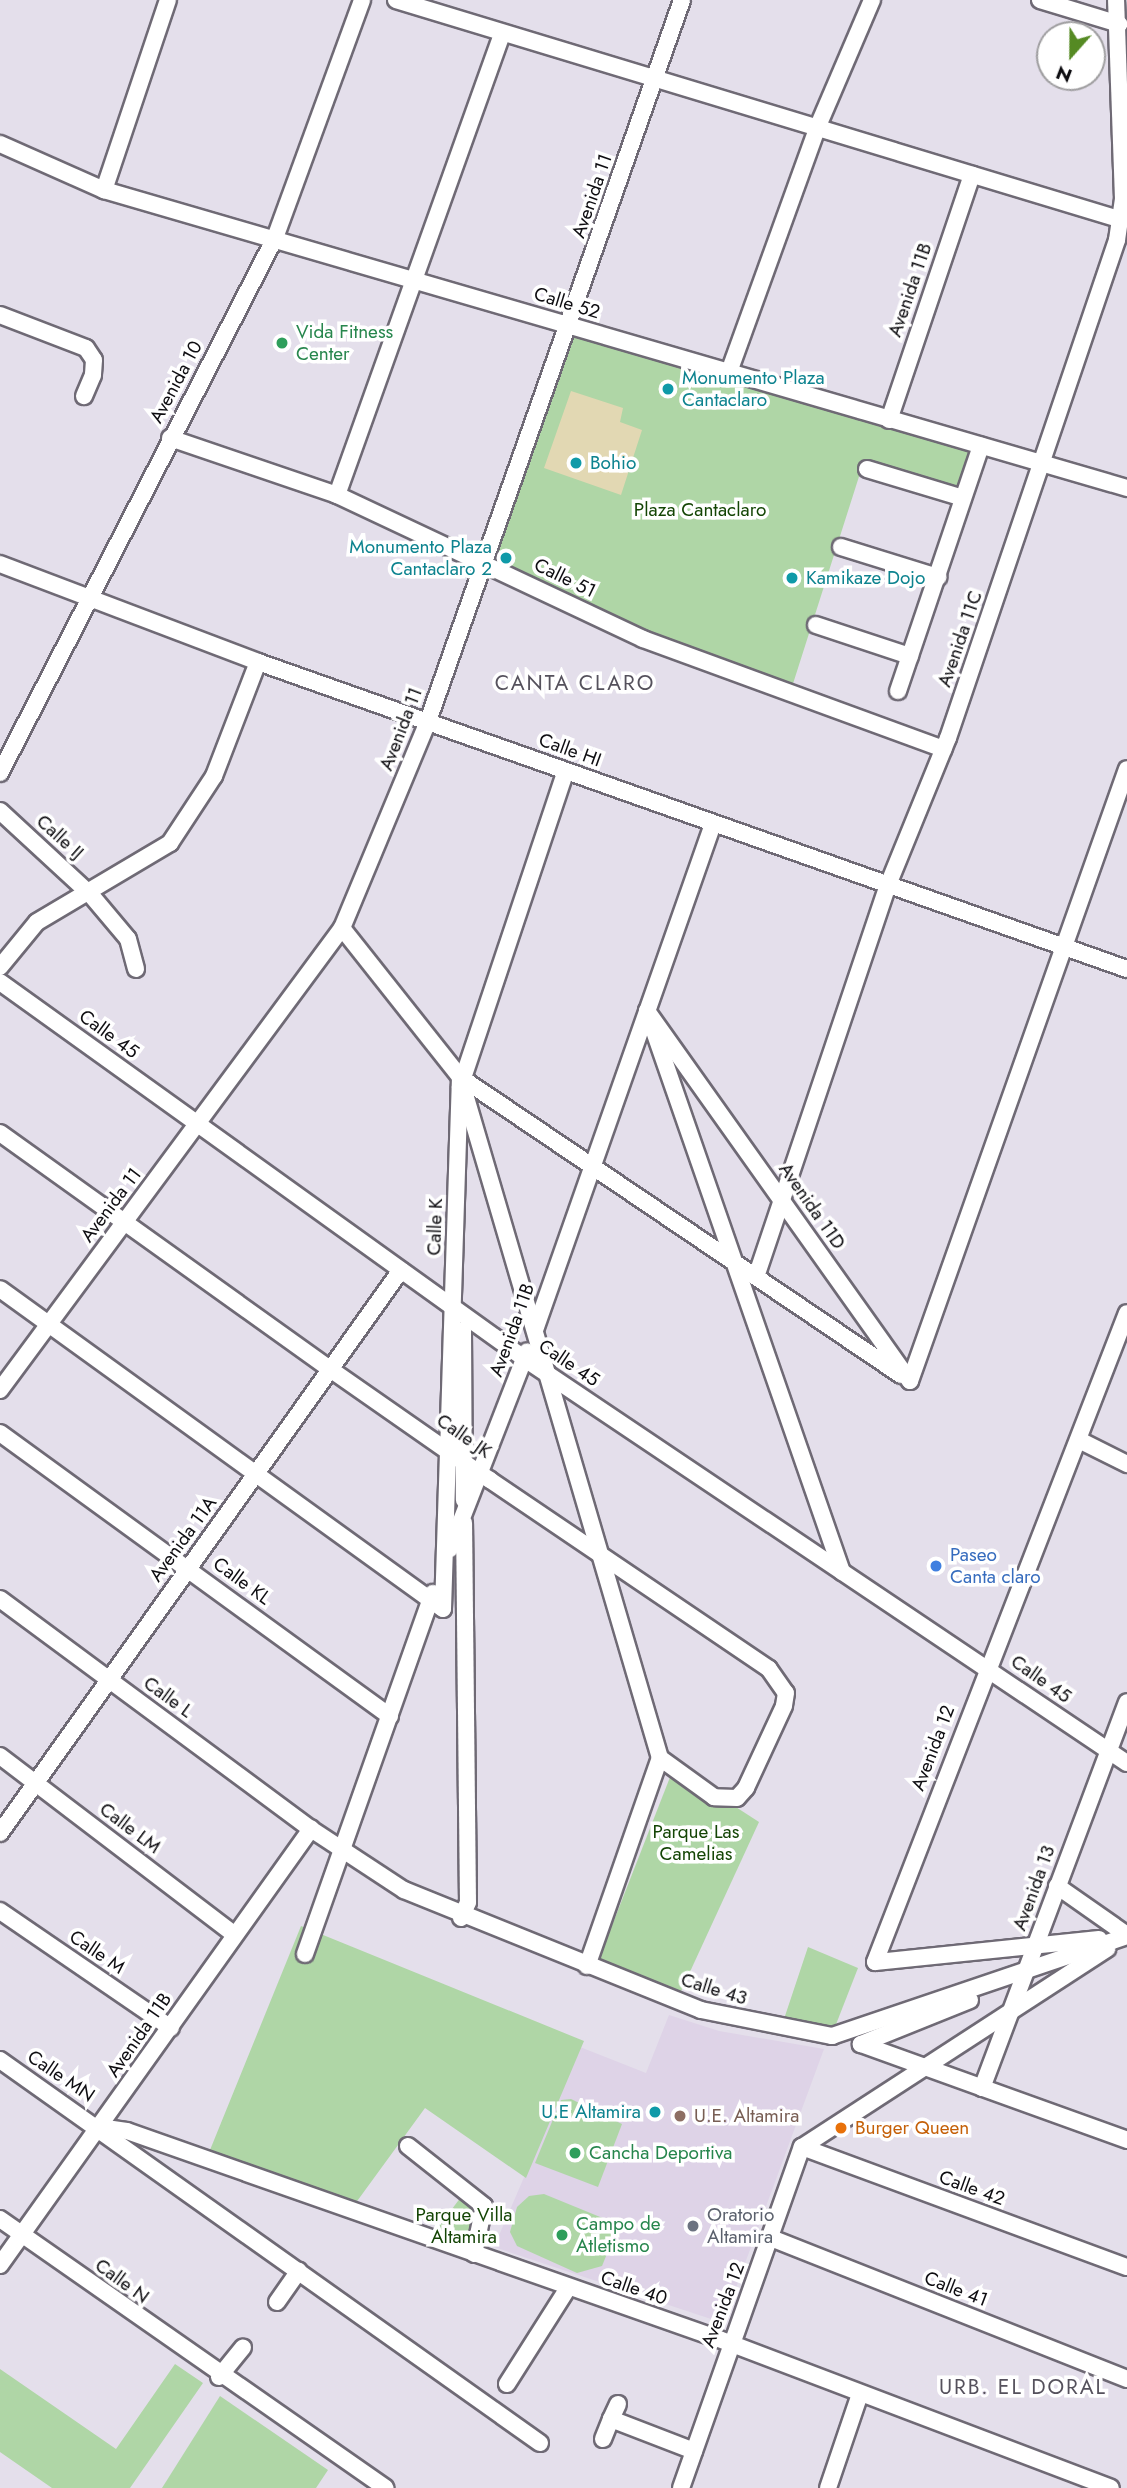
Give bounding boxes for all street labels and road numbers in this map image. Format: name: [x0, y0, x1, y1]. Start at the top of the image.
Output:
street label: Avenida 11: [567, 151, 617, 241]
street label: Avenida 11B: [883, 240, 937, 340]
street label: Calle 52: [531, 282, 603, 324]
street label: Avenida 10: [145, 337, 207, 427]
street label: Calle 51: [531, 553, 599, 603]
street label: Avenida 11C: [933, 588, 987, 690]
street label: Avenida 11: [375, 684, 427, 774]
street label: Calle HI: [536, 728, 604, 772]
street label: Calle IJ: [32, 810, 88, 864]
street label: Calle 45: [75, 1005, 143, 1063]
street label: Avenida 11D: [774, 1158, 850, 1254]
street label: Avenida 11: [76, 1163, 146, 1247]
street label: Calle K: [423, 1198, 447, 1256]
street label: Avenida 11B: [485, 1280, 539, 1380]
street label: Calle 45: [534, 1334, 604, 1392]
street label: Calle JK: [432, 1409, 496, 1463]
street label: Avenida 11A: [144, 1492, 222, 1586]
street label: Calle KL: [209, 1552, 275, 1610]
street label: Calle 45: [1007, 1650, 1075, 1708]
street label: Calle L: [139, 1672, 197, 1722]
street label: Avenida 12: [906, 1702, 960, 1794]
street label: Calle LM: [95, 1798, 165, 1858]
street label: Avenida 13: [1008, 1842, 1060, 1934]
street label: Calle M: [65, 1925, 129, 1979]
street label: Calle 43: [678, 1968, 750, 2010]
street label: Avenida 11B: [102, 1988, 176, 2082]
street label: Calle MN: [23, 2045, 99, 2107]
street label: Calle 42: [936, 2166, 1008, 2210]
street label: Calle N: [91, 2254, 153, 2308]
street label: Avenida 12: [696, 2259, 750, 2351]
street label: Calle 40: [598, 2266, 670, 2310]
street label: Calle 41: [921, 2267, 991, 2311]

